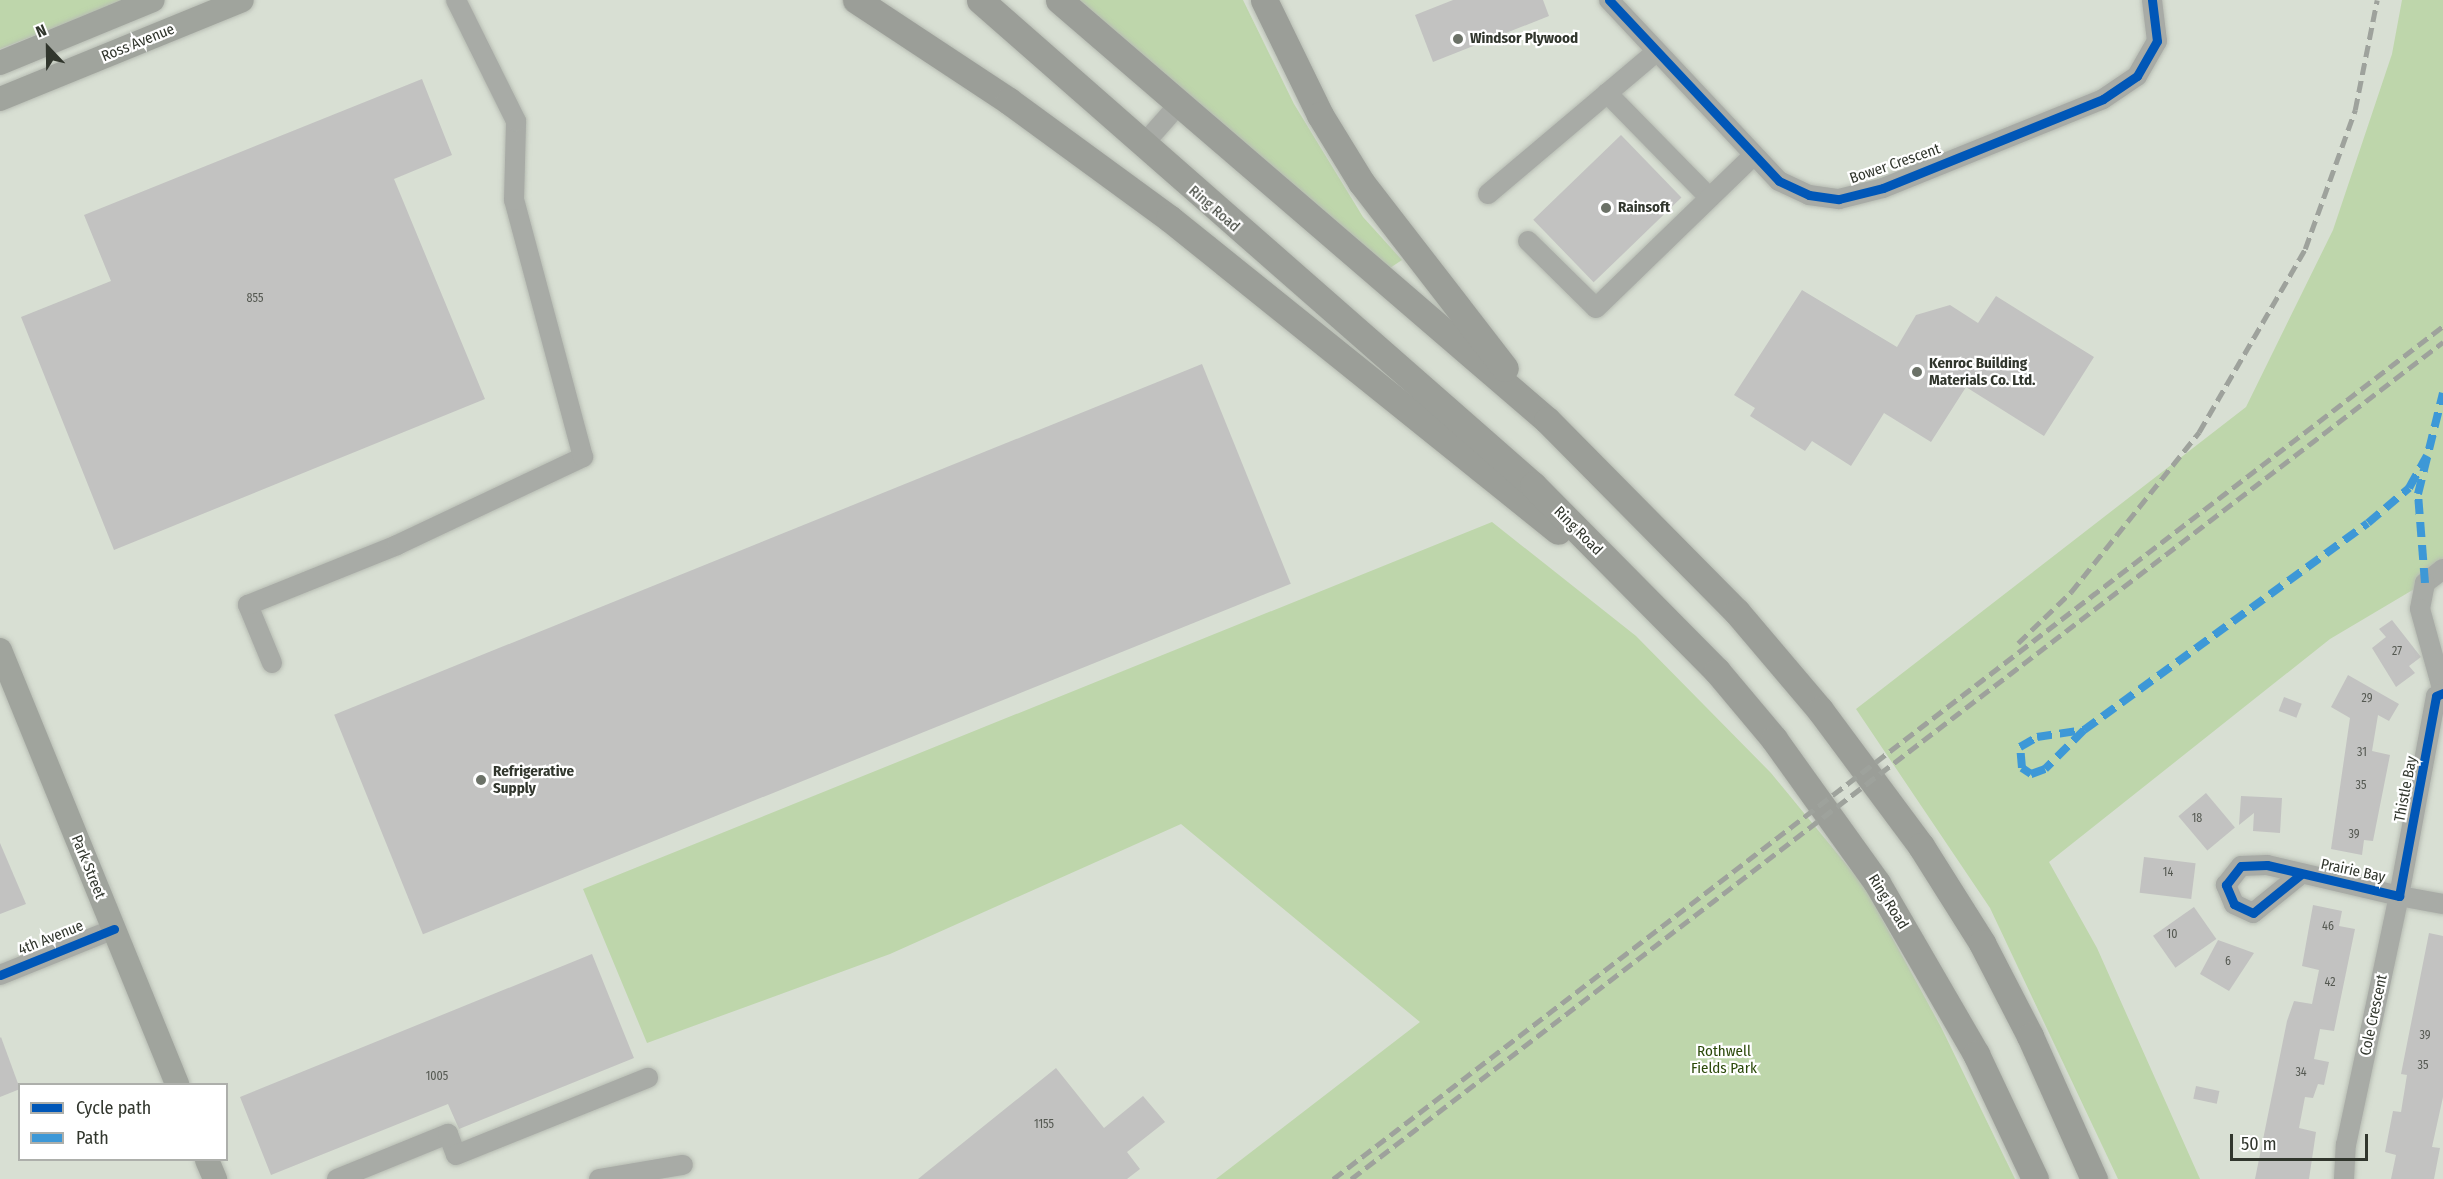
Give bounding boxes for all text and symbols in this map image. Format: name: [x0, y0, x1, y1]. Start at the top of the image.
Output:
north arrow: [18, 18, 78, 78]
text: N: [33, 20, 49, 41]
street label: Ross Avenue: [99, 20, 177, 66]
place label: Windsor Plywood: [1470, 30, 1578, 48]
marker: Windsor Plywood: [1451, 32, 1465, 46]
street label: Bower Crescent: [1847, 140, 1943, 188]
street label: Ring Road: [1185, 182, 1243, 236]
place label: Rainsoft: [1618, 199, 1670, 217]
marker: Rainsoft: [1599, 201, 1613, 215]
house number: 855: [247, 292, 263, 306]
place label: Kenroc Building Materials Co. Ltd.: [1929, 354, 2035, 389]
marker: Kenroc Building Materials Co. Ltd.: [1910, 365, 1924, 379]
street label: Ring Road: [1550, 503, 1606, 559]
house number: 27: [2392, 645, 2402, 659]
house number: 29: [2361, 692, 2373, 706]
house number: 31: [2357, 746, 2367, 760]
street label: Thistle Bay: [2391, 755, 2421, 823]
place label: Refrigerative Supply: [493, 762, 574, 797]
marker: Refrigerative Supply: [474, 773, 488, 787]
house number: 35: [2356, 779, 2366, 793]
house number: 18: [2192, 812, 2202, 826]
house number: 39: [2348, 828, 2360, 842]
street label: Park Street: [67, 833, 109, 901]
street label: Prairie Bay: [2319, 855, 2387, 887]
house number: 14: [2163, 866, 2173, 880]
street label: Ring Road: [1864, 871, 1912, 933]
street label: 4th Avenue: [16, 917, 86, 959]
house number: 46: [2322, 920, 2334, 934]
house number: 10: [2167, 928, 2177, 942]
house number: 6: [2225, 955, 2231, 969]
street label: Cole Crescent: [2357, 973, 2391, 1057]
house number: 42: [2325, 976, 2335, 990]
house number: 39: [2419, 1029, 2431, 1043]
park label: Rothwell Fields Park: [1691, 1042, 1757, 1077]
house number: 35: [2418, 1059, 2428, 1073]
house number: 34: [2295, 1066, 2307, 1080]
house number: 1005: [426, 1070, 448, 1084]
legend: [18, 1083, 228, 1161]
text: Cycle path: [76, 1097, 151, 1119]
house number: 1155: [1034, 1118, 1054, 1132]
scale bar: [2233, 1122, 2371, 1160]
text: Path: [76, 1127, 109, 1149]
text: 50 m: [2241, 1133, 2277, 1155]

